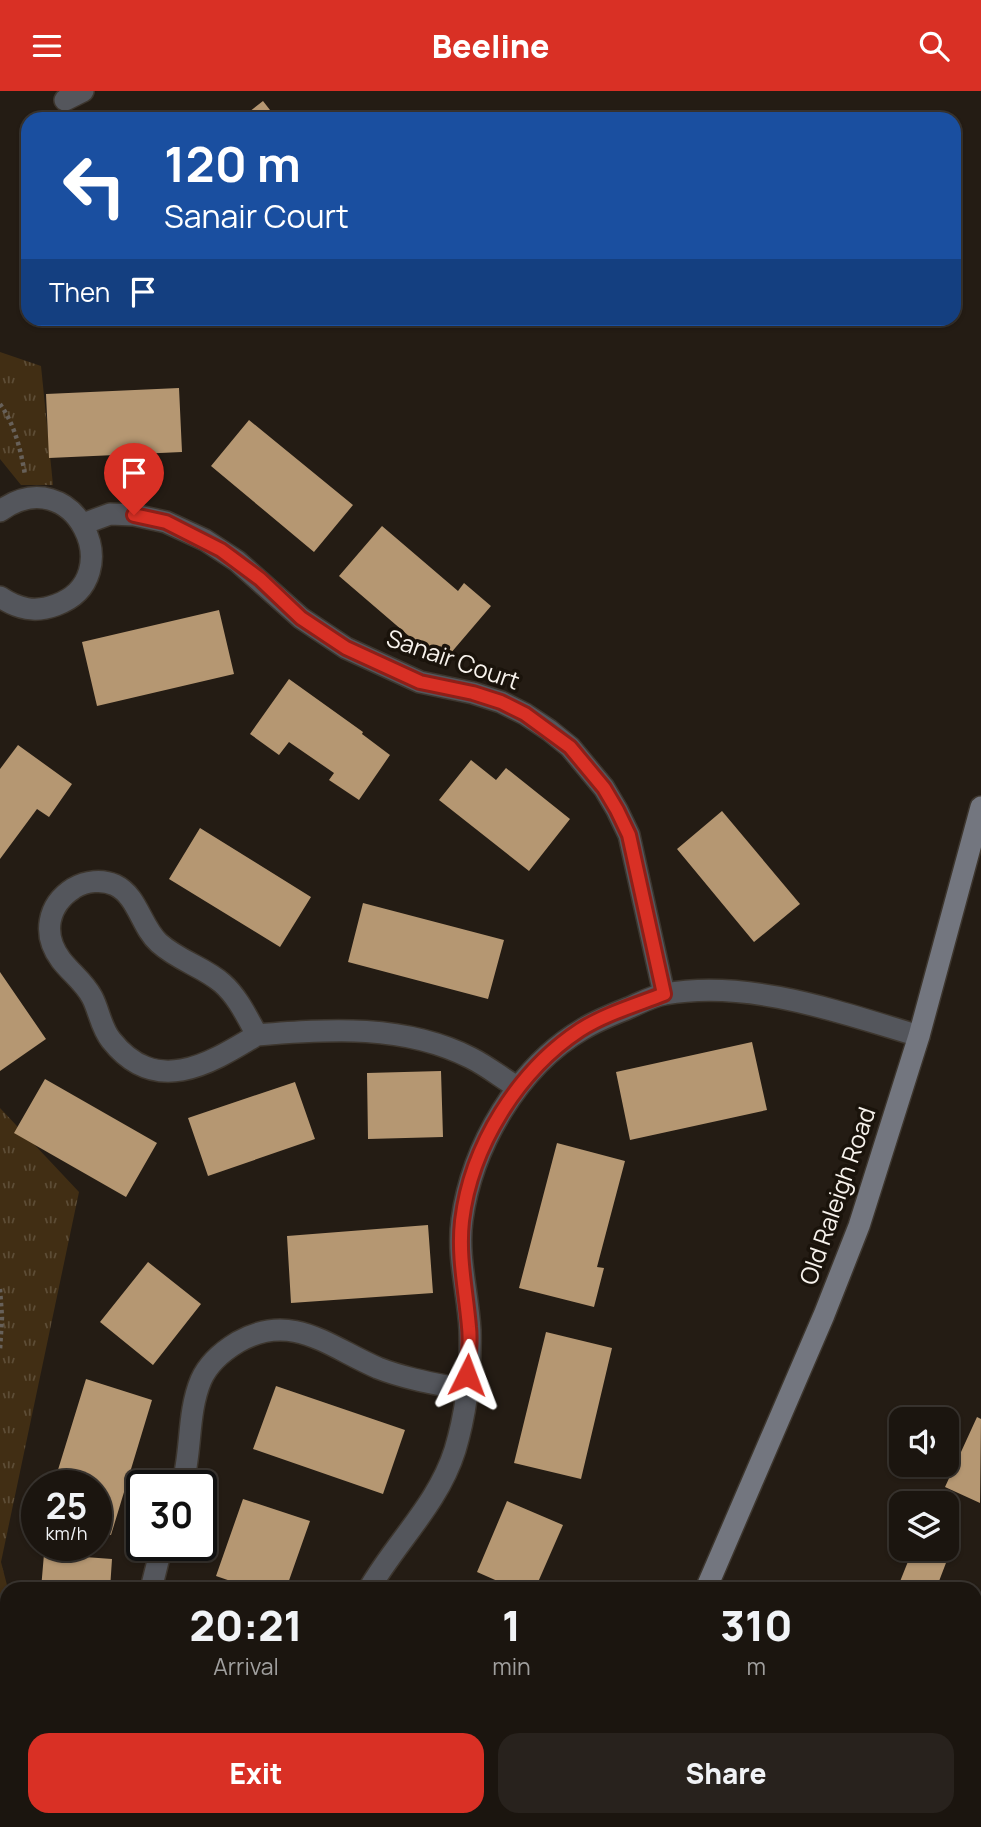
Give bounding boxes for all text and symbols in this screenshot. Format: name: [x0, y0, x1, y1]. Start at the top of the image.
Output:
text: Beeline: [432, 24, 549, 68]
icon: menu: [28, 27, 66, 65]
icon: search: [915, 27, 953, 65]
text: 120 m: [164, 130, 301, 197]
icon: left: [49, 140, 140, 231]
text: Sanair Court: [164, 194, 349, 238]
icon: arrive: [124, 273, 162, 311]
text: Then: [49, 274, 110, 310]
pin: [104, 443, 164, 515]
icon: arrive: [115, 454, 153, 492]
street label: Sanair Court: [383, 620, 524, 697]
street label: Old Raleigh Road: [791, 1102, 882, 1289]
position arrow: [430, 1338, 504, 1412]
map controls: [889, 1407, 959, 1561]
button: sound: [889, 1407, 959, 1477]
speed limit sign: 30: [126, 1470, 217, 1561]
text: 25: [46, 1482, 87, 1530]
button: layers: [889, 1491, 959, 1561]
text: km/h: [46, 1521, 87, 1545]
text: 20:21: [190, 1596, 303, 1654]
text: 1: [502, 1596, 521, 1654]
text: 310: [720, 1596, 792, 1654]
text: Arrival: [213, 1650, 279, 1682]
text: min: [492, 1650, 531, 1682]
text: m: [747, 1650, 766, 1682]
button: Exit: [28, 1733, 484, 1813]
button: Share: [498, 1733, 954, 1813]

